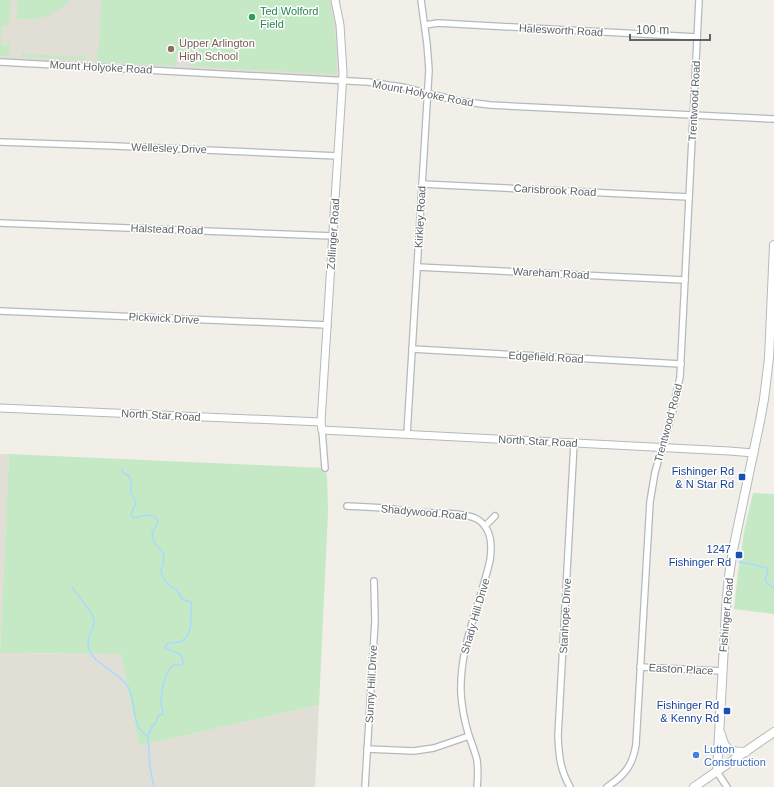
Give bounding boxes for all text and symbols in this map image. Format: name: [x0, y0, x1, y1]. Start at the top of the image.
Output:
place label: Ted Wolford Field: [260, 5, 319, 30]
marker: Ted Wolford Field: [247, 12, 257, 22]
scale bar: [630, 16, 710, 42]
street label: Halesworth Road: [519, 22, 603, 38]
text: 100 m: [636, 23, 669, 37]
place label: Upper Arlington High School: [179, 37, 255, 62]
marker: Upper Arlington High School: [166, 44, 176, 54]
street label: Mount Holyoke Road: [49, 58, 153, 76]
street label: Trentwood Road: [686, 60, 702, 142]
street label: Mount Holyoke Road: [371, 77, 475, 109]
street label: Wellesley Drive: [131, 141, 207, 155]
street label: Carisbrook Road: [513, 182, 597, 198]
street label: Kirkley Road: [412, 186, 428, 248]
street label: Zollinger Road: [325, 198, 341, 270]
street label: Halstead Road: [130, 222, 204, 236]
street label: Wareham Road: [512, 265, 590, 281]
street label: Pickwick Drive: [128, 310, 200, 326]
street label: Edgefield Road: [508, 349, 584, 365]
street label: Trentwood Road: [652, 382, 684, 464]
street label: North Star Road: [121, 407, 201, 423]
street label: North Star Road: [498, 433, 578, 449]
place label: Fishinger Rd & N Star Rd: [672, 465, 734, 490]
marker: Fishinger Rd & N Star Rd: [737, 472, 747, 482]
street label: Shadywood Road: [380, 502, 468, 522]
place label: 1247 Fishinger Rd: [669, 543, 731, 568]
marker: 1247 Fishinger Rd: [734, 550, 744, 560]
street label: Shady Hill Drive: [458, 577, 492, 655]
street label: Fishinger Road: [717, 577, 735, 653]
street label: Stanhope Drive: [557, 578, 573, 654]
street label: Sunny Hill Drive: [363, 645, 379, 723]
street label: Easton Place: [648, 661, 714, 677]
place label: Fishinger Rd & Kenny Rd: [657, 699, 719, 724]
marker: Fishinger Rd & Kenny Rd: [722, 706, 732, 716]
place label: Lutton Construction: [704, 743, 766, 768]
marker: Lutton Construction: [691, 750, 701, 760]

